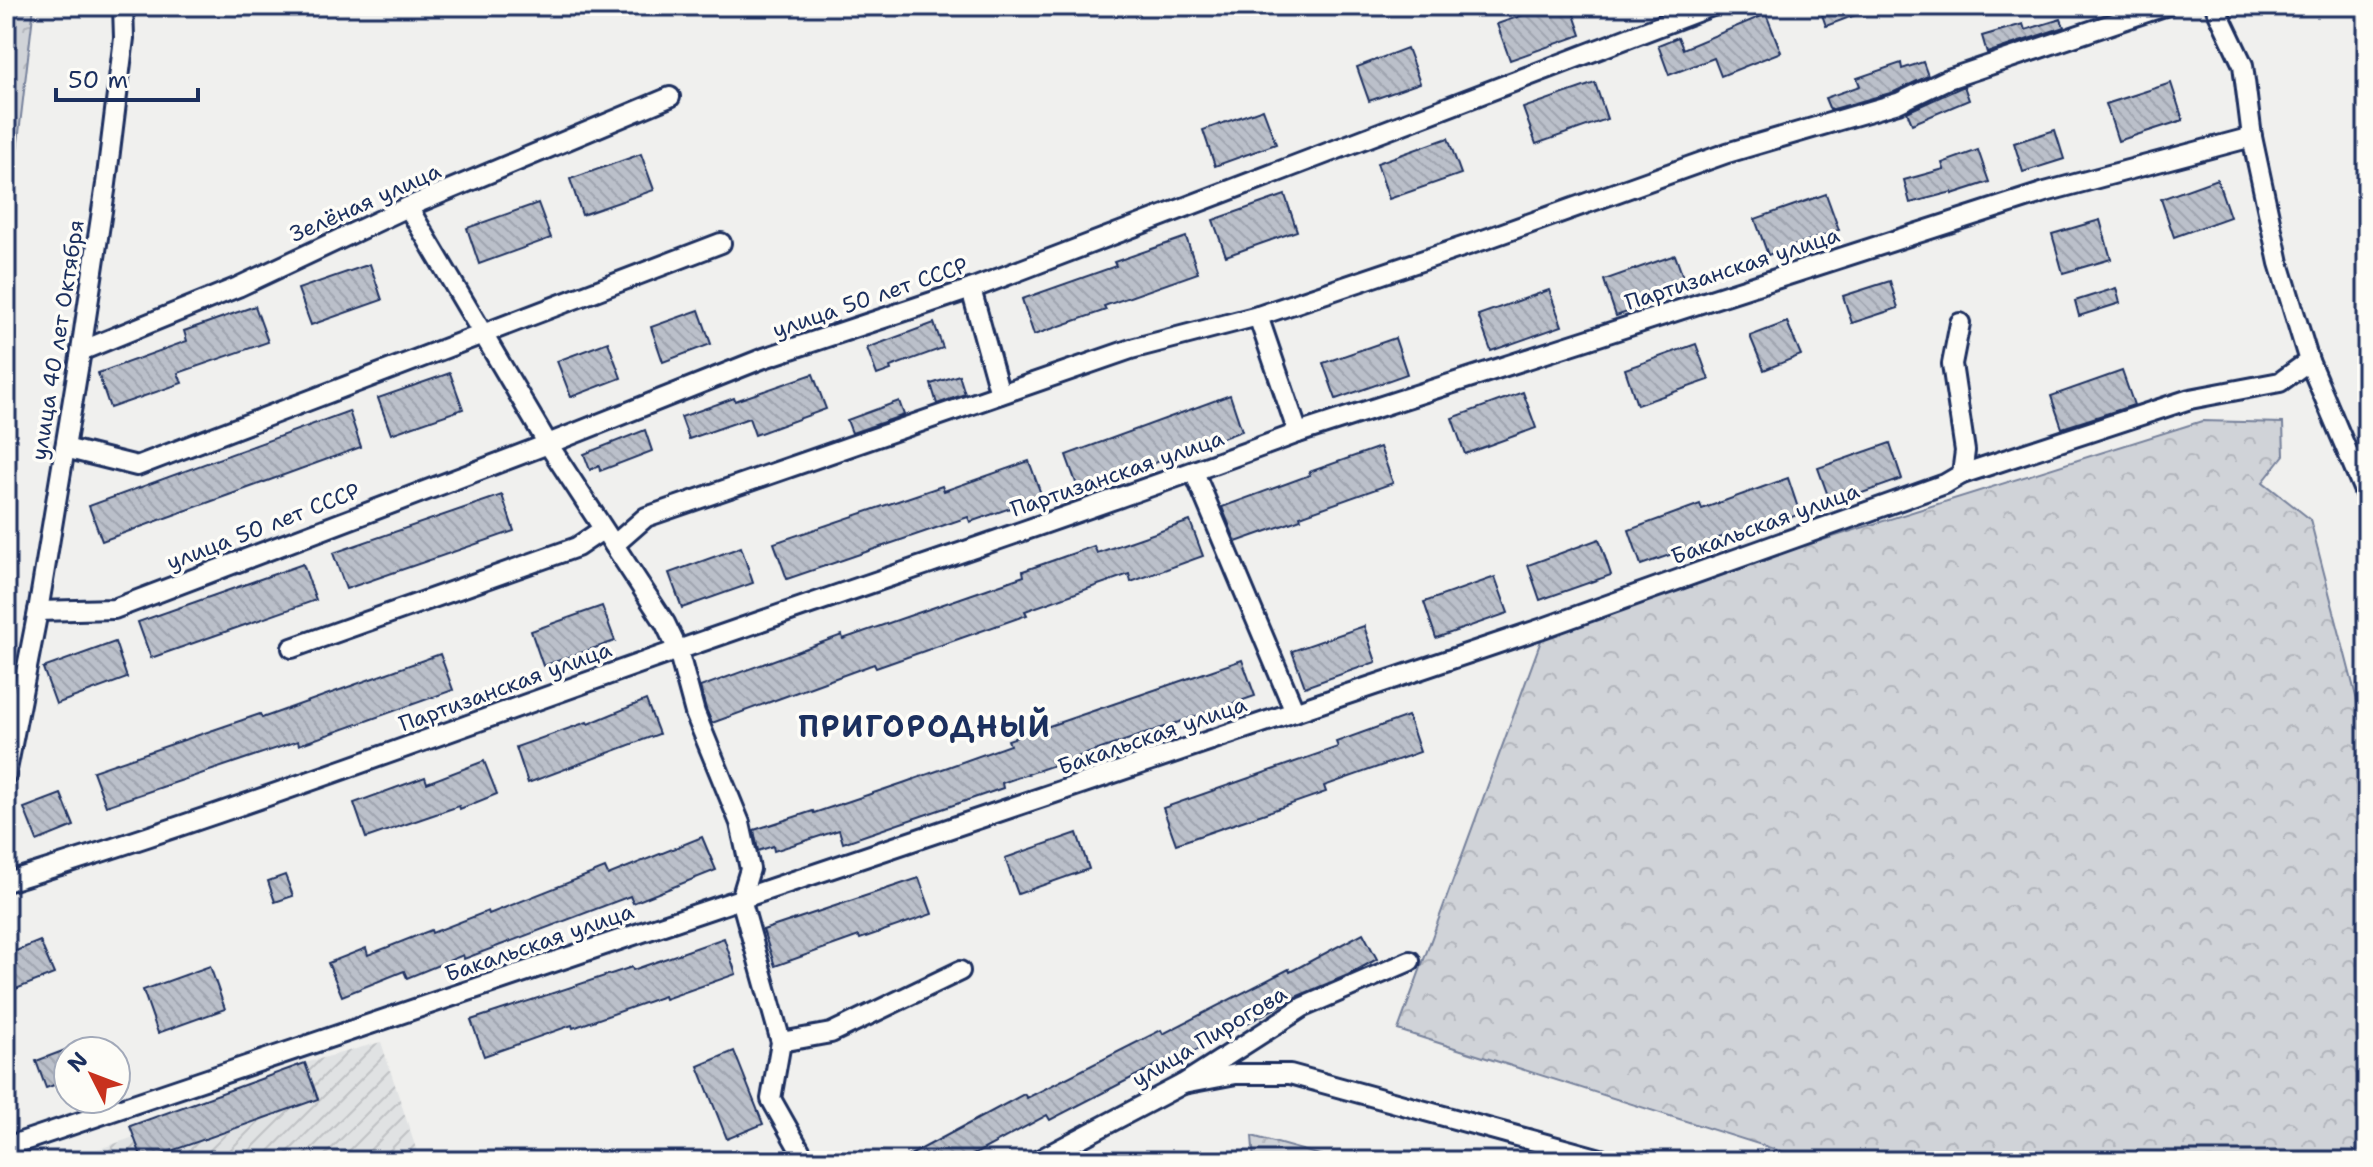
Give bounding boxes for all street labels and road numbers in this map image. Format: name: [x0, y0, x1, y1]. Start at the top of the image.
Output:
street label: Зелёная улица: [285, 156, 446, 249]
street label: улица 40 лет Октября: [24, 218, 91, 462]
street label: Партизанская улица: [1621, 220, 1843, 317]
street label: улица 50 лет СССР: [769, 250, 972, 345]
street label: Партизанская улица: [1007, 423, 1228, 524]
street label: улица 50 лет СССР: [162, 476, 364, 577]
street label: Бакальская улица: [1667, 476, 1864, 571]
street label: Партизанская улица: [395, 634, 616, 738]
street label: Бакальская улица: [1054, 689, 1251, 781]
street label: Бакальская улица: [441, 896, 638, 988]
street label: улица Пирогова: [1127, 979, 1292, 1094]

